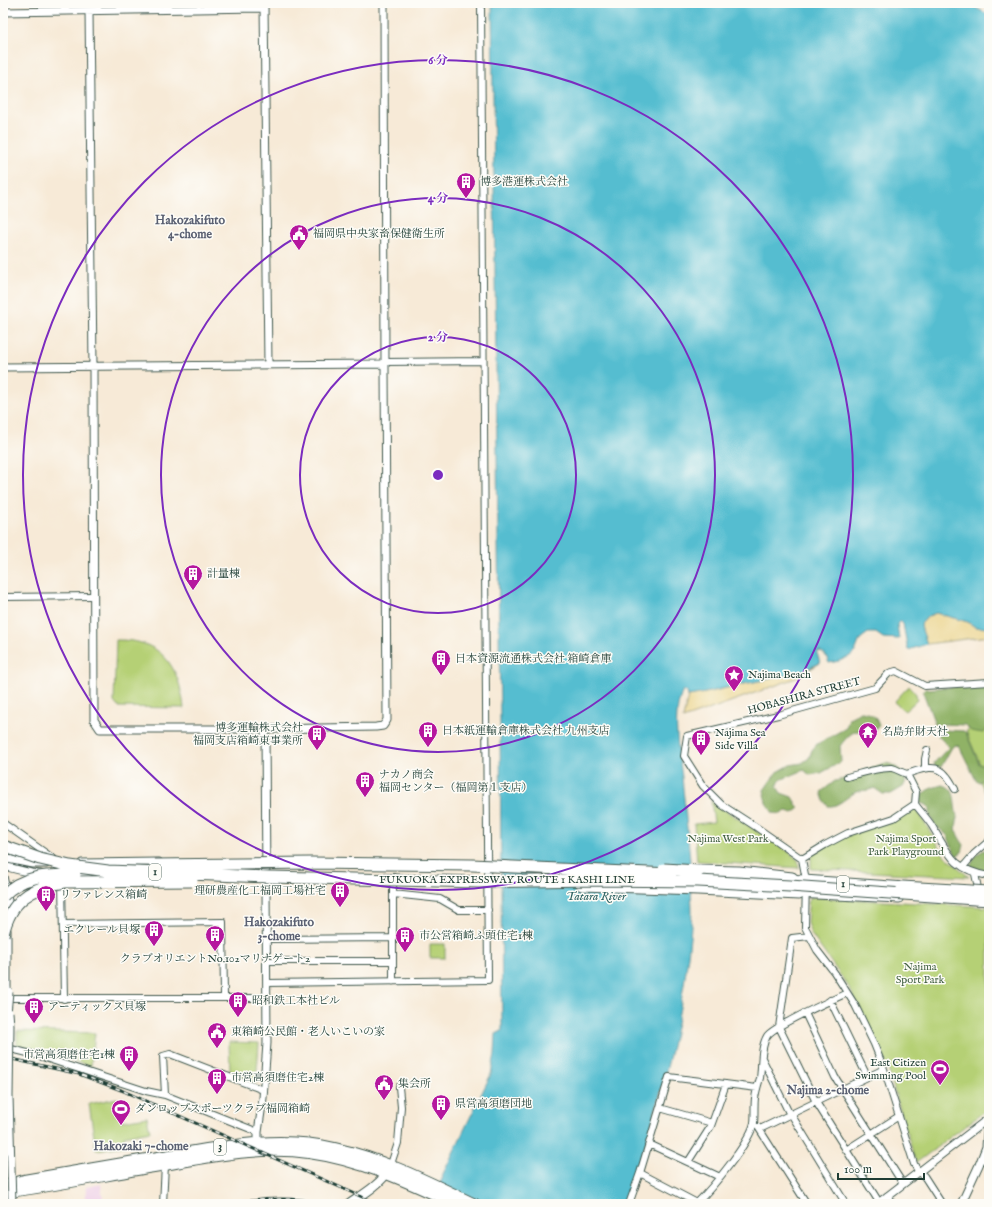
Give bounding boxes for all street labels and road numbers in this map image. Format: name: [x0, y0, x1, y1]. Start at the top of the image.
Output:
street label: HOBASHIRA STREET: [746, 674, 862, 718]
road number: 1: [149, 864, 161, 880]
street label: FUKUOKA EXPRESSWAY ROUTE 1 KASHI LINE: [379, 873, 635, 887]
road number: 1: [837, 876, 849, 892]
road number: 3: [214, 1139, 226, 1155]

